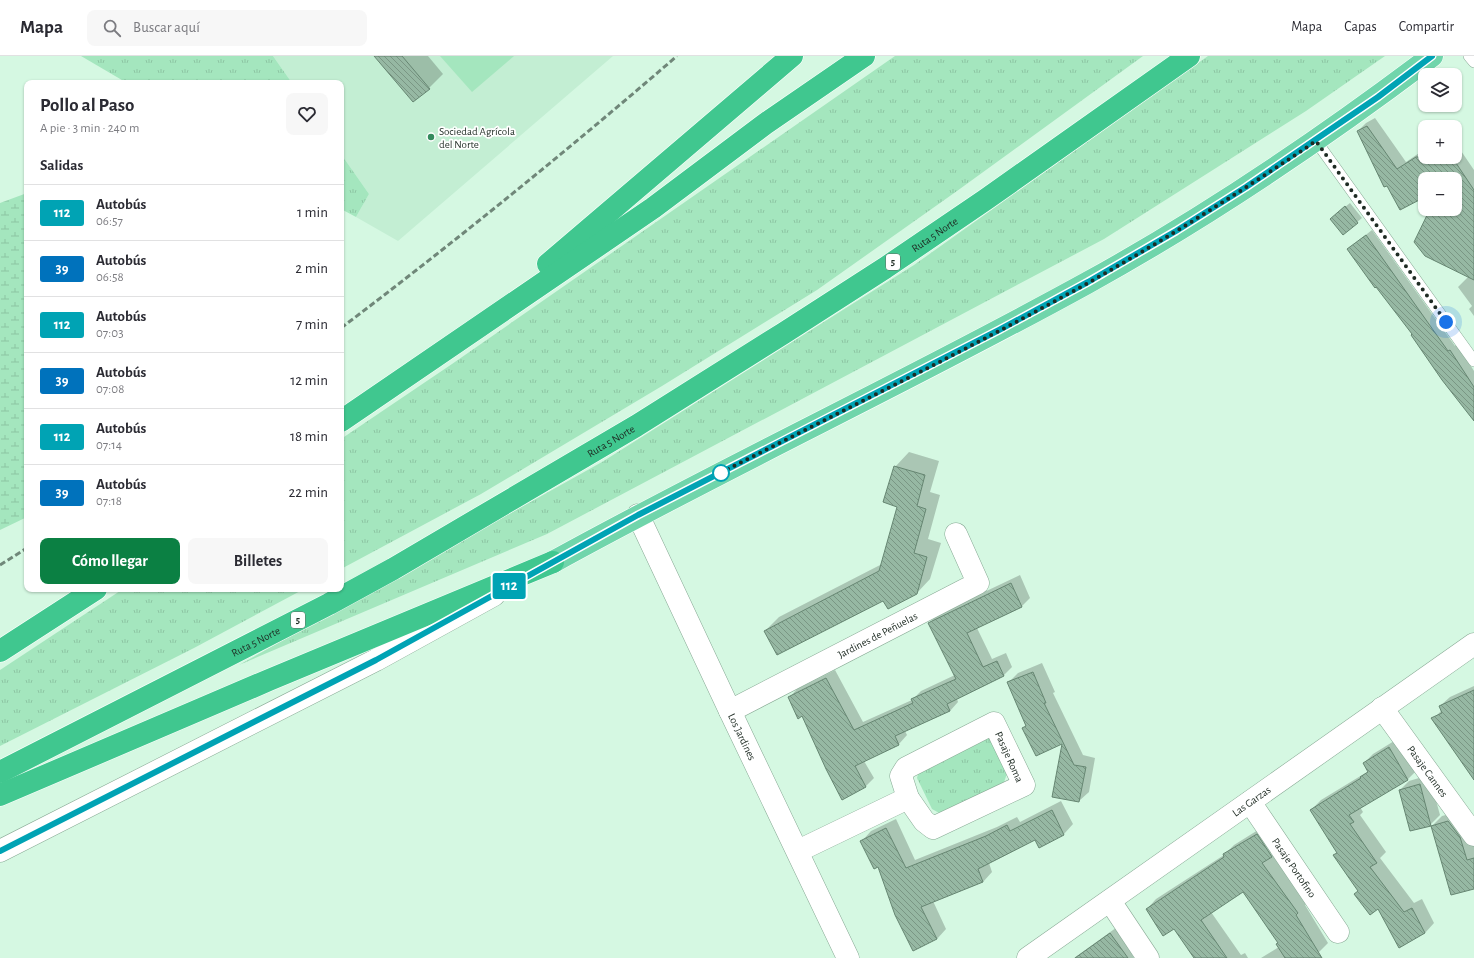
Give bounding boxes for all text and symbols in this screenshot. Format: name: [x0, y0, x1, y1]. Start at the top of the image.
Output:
search box: [87, 10, 367, 46]
icon: search: [101, 17, 123, 39]
text: Mapa: [20, 18, 63, 37]
text: Buscar aquí: [133, 20, 200, 35]
text: Mapa: [1291, 20, 1322, 34]
text: Capas: [1344, 20, 1377, 34]
text: Compartir: [1399, 20, 1454, 34]
map controls: [1418, 68, 1462, 216]
button: layers: [1418, 68, 1462, 112]
button: heart: [286, 93, 328, 135]
text: Pollo al Paso: [40, 96, 134, 115]
button: +: [1418, 120, 1462, 164]
text: A pie · 3 min · 240 m: [40, 122, 139, 135]
place label: Sociedad Agrícola del Norte: [439, 126, 515, 150]
marker: Sociedad Agrícola del Norte: [426, 132, 436, 142]
text: Salidas: [40, 158, 83, 173]
button: −: [1418, 172, 1462, 216]
text: Autobús: [96, 197, 146, 212]
text: 1 min: [297, 205, 328, 220]
text: 112: [54, 206, 70, 220]
text: 06:57: [96, 215, 123, 228]
street label: Ruta 5 Norte: [909, 215, 959, 254]
text: Autobús: [96, 253, 146, 268]
road number: 5: [886, 254, 900, 270]
text: 2 min: [295, 261, 328, 276]
text: 39: [56, 262, 68, 276]
text: 06:58: [96, 271, 124, 284]
text: Autobús: [96, 309, 146, 324]
your location: [1436, 312, 1456, 332]
text: 7 min: [296, 317, 328, 332]
text: 112: [54, 318, 70, 332]
text: 07:03: [96, 327, 123, 340]
text: Autobús: [96, 365, 146, 380]
text: 12 min: [290, 373, 328, 388]
text: 39: [56, 374, 68, 388]
text: 07:08: [96, 383, 124, 396]
text: Autobús: [96, 421, 146, 436]
street label: Ruta 5 Norte: [585, 423, 636, 459]
text: 18 min: [290, 429, 328, 444]
text: 112: [54, 430, 70, 444]
text: 07:14: [96, 439, 122, 452]
unlabelled marker: [712, 464, 730, 482]
text: Autobús: [96, 477, 146, 492]
text: 22 min: [289, 485, 328, 500]
text: 39: [56, 486, 68, 500]
text: 07:18: [96, 495, 122, 508]
button: Cómo llegar: [40, 538, 180, 584]
button: Billetes: [188, 538, 328, 584]
line badge: 112: [486, 573, 532, 599]
text: 112: [501, 579, 517, 593]
street label: Jardines de Peñuelas: [836, 610, 919, 660]
road number: 5: [291, 612, 305, 628]
street label: Ruta 5 Norte: [230, 625, 282, 658]
street label: Los Jardines: [726, 711, 758, 762]
street label: Pasaje Roma: [993, 730, 1025, 784]
street label: Pasaje Cannes: [1406, 743, 1450, 799]
street label: Las Garzas: [1230, 784, 1273, 818]
street label: Pasaje Portofino: [1270, 836, 1318, 899]

